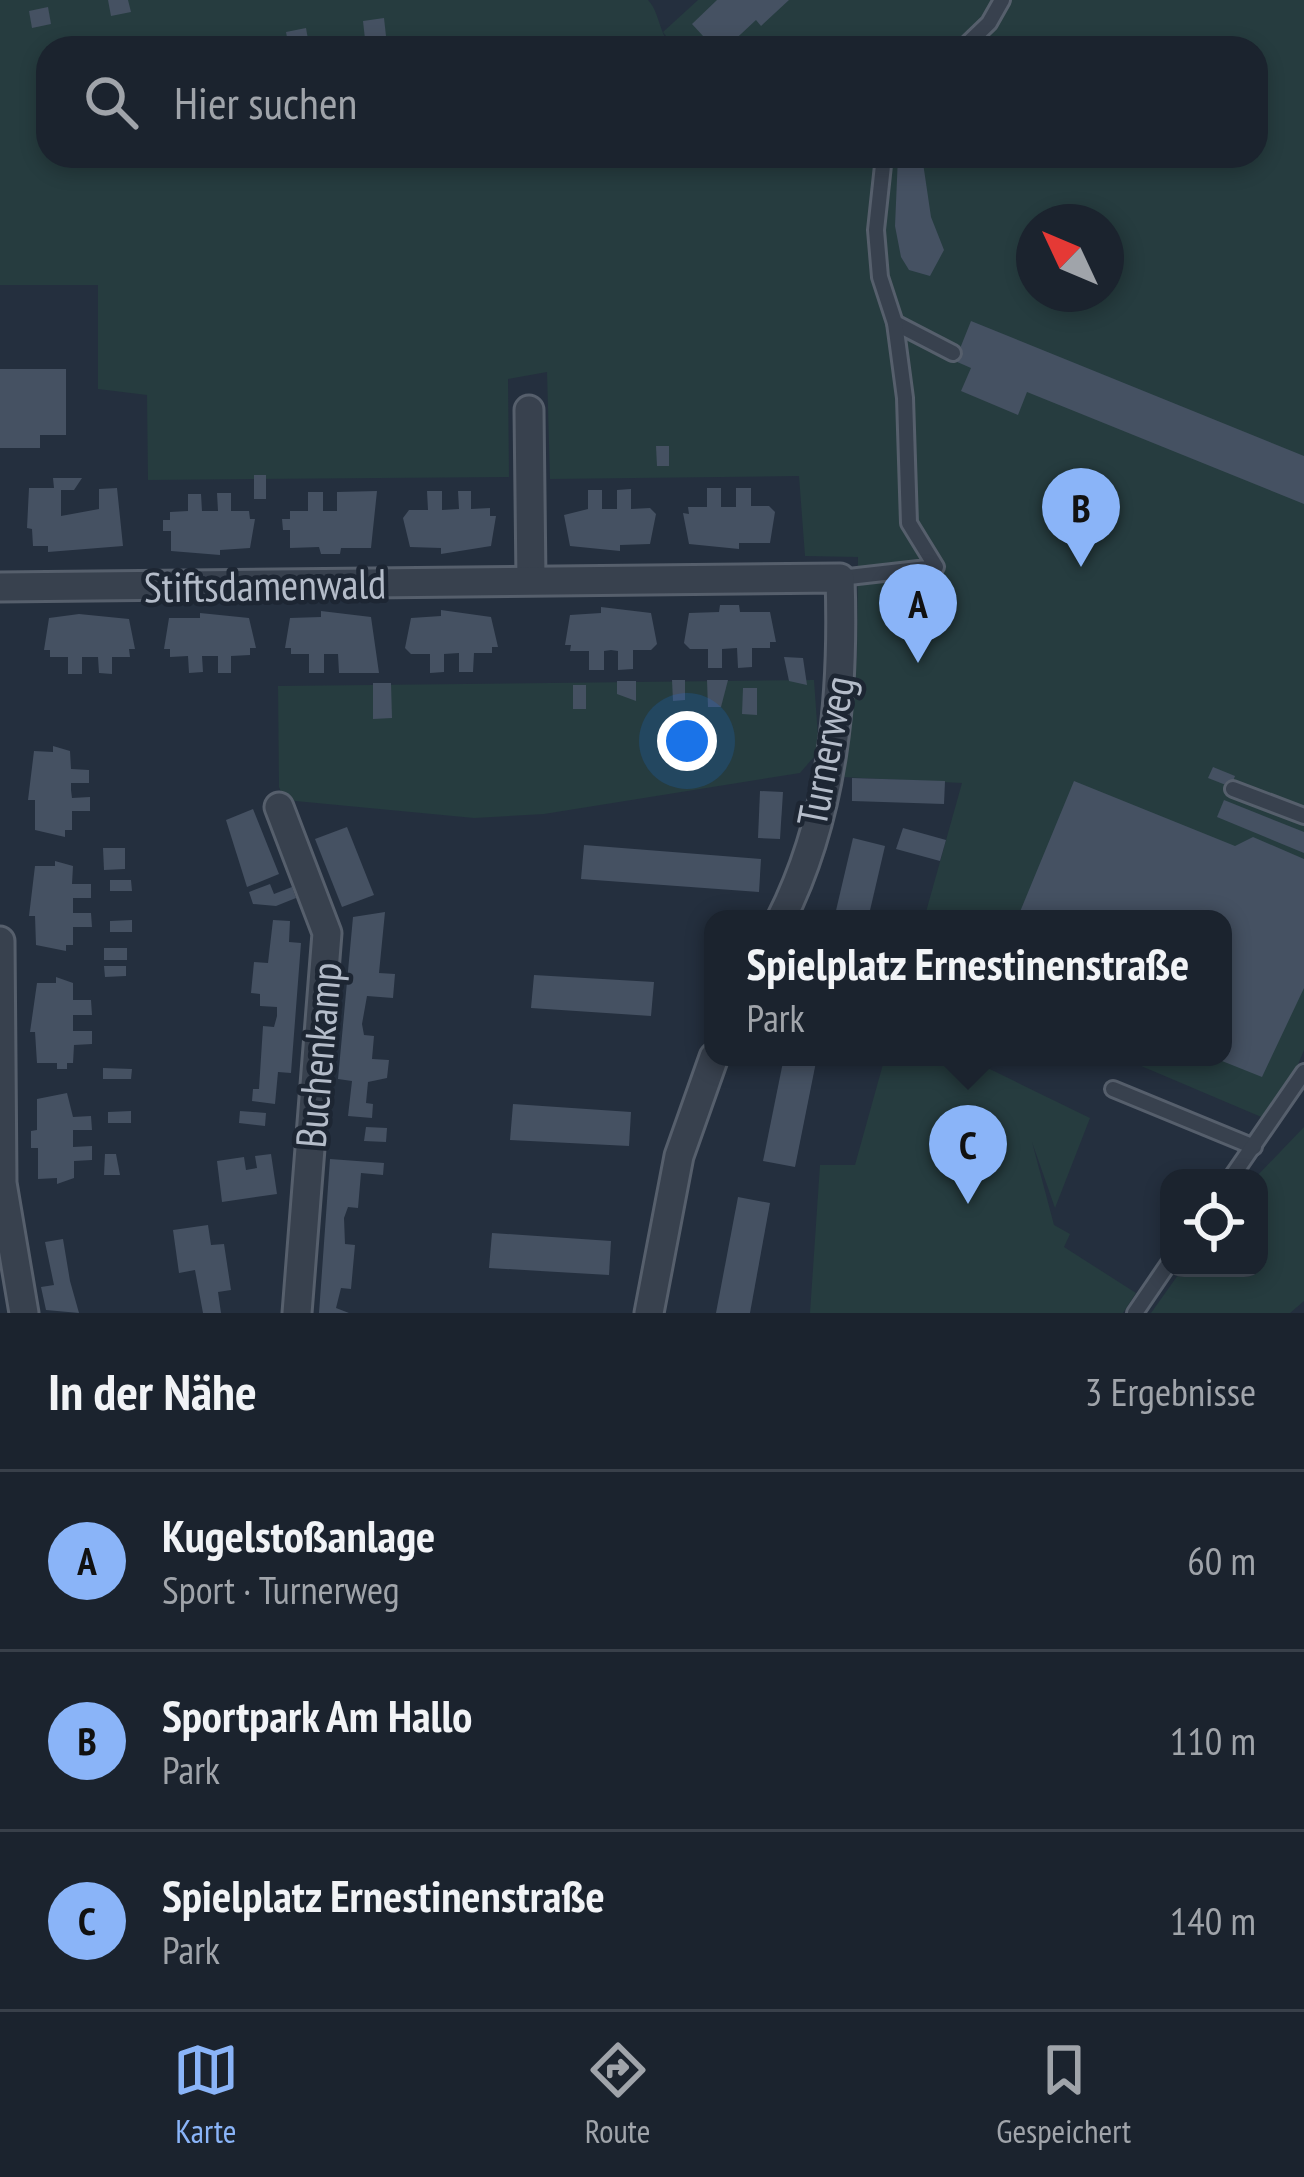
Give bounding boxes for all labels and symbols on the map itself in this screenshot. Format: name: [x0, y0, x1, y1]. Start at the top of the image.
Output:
north arrow: [1016, 204, 1124, 312]
pin: B: [1042, 468, 1120, 567]
street label: Stiftsdamenwald: [143, 555, 387, 615]
pin: A: [879, 564, 957, 663]
street label: Turnerweg: [784, 671, 866, 831]
your location: [657, 711, 717, 771]
street label: Buchenkamp: [283, 960, 353, 1150]
pin: C: [929, 1105, 1007, 1204]

